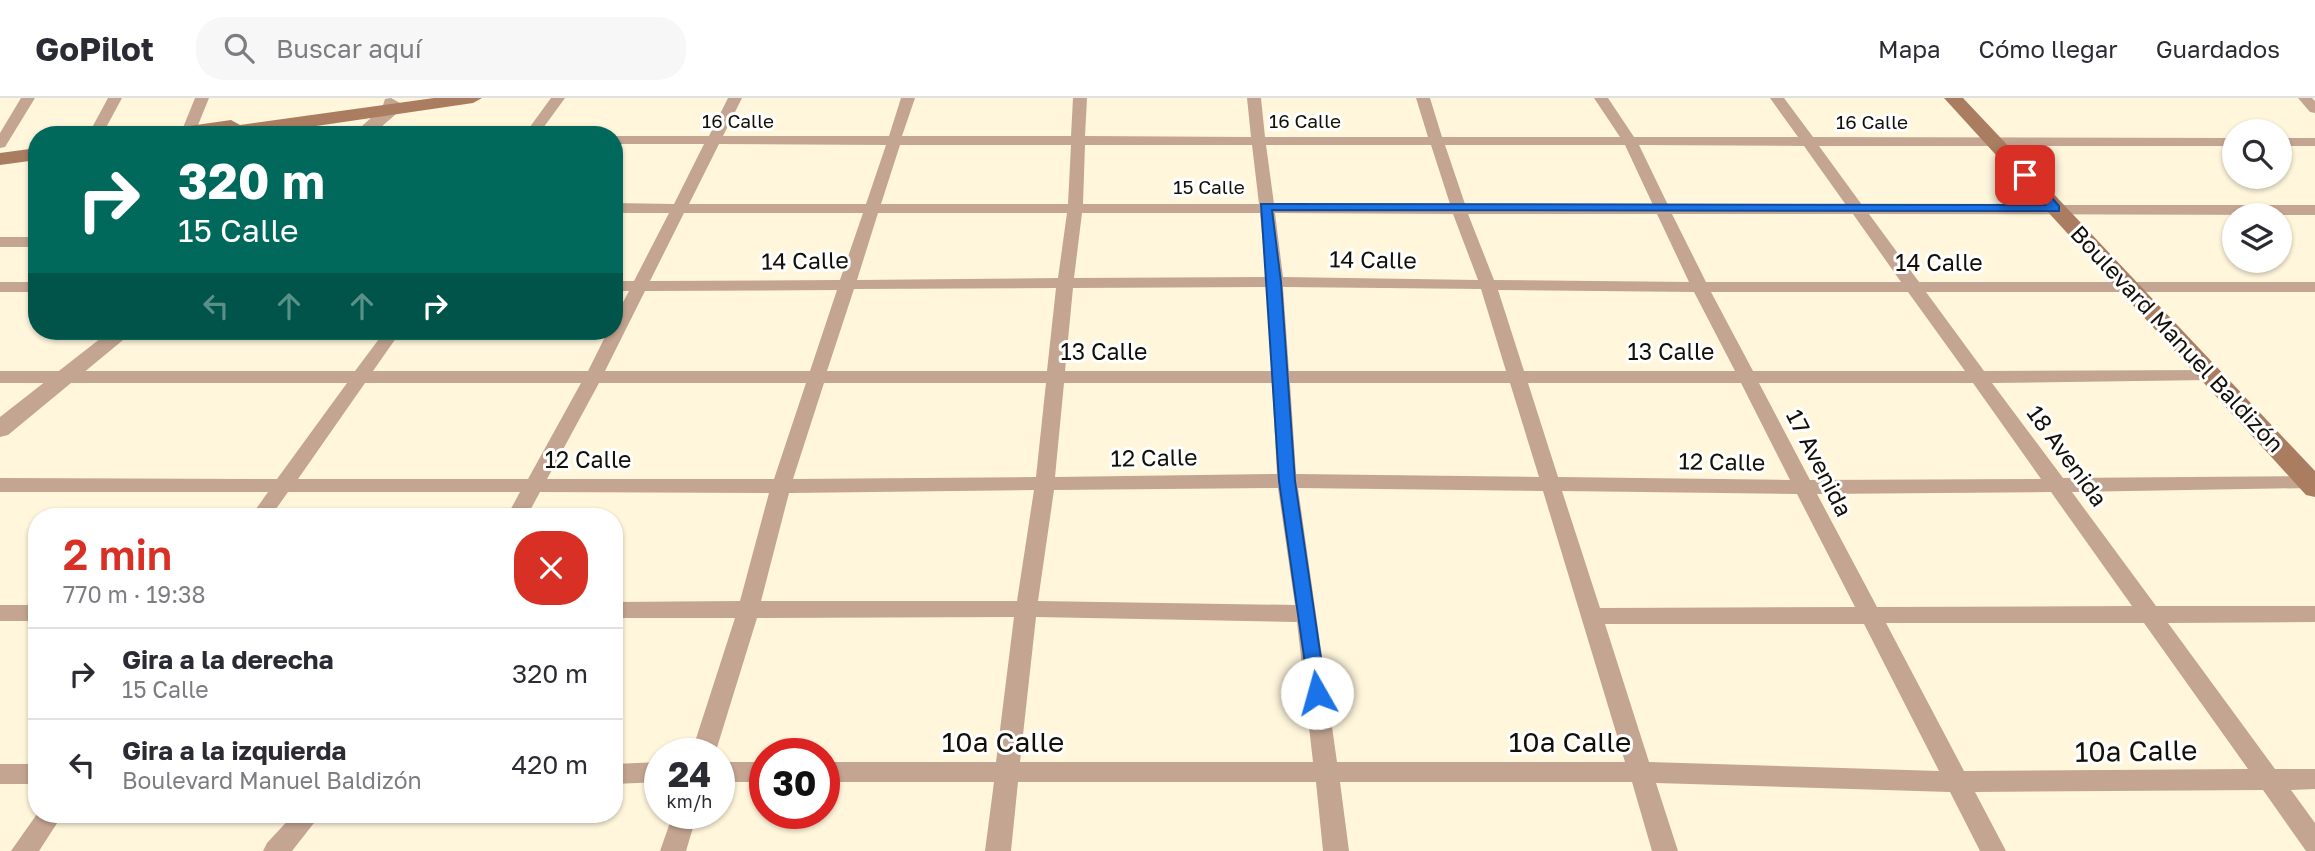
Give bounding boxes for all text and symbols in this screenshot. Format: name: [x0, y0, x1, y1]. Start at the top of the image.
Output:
search box: [196, 17, 686, 80]
text: GoPilot: [35, 29, 154, 68]
icon: search: [220, 29, 258, 67]
text: Buscar aquí: [276, 33, 422, 64]
text: Mapa: [1878, 34, 1941, 63]
text: Cómo llegar: [1979, 34, 2118, 63]
text: Guardados: [2156, 34, 2280, 63]
street label: 16 Calle: [702, 109, 774, 132]
street label: 16 Calle: [1269, 109, 1341, 132]
street label: 16 Calle: [1836, 110, 1908, 133]
map controls: [2222, 119, 2292, 273]
button: search: [2222, 119, 2292, 189]
pin: [1995, 145, 2055, 205]
text: 320 m: [178, 151, 325, 210]
icon: right: [63, 154, 154, 245]
icon: arrive: [2006, 156, 2044, 194]
street label: 15 Calle: [1173, 175, 1245, 198]
button: layers: [2222, 203, 2292, 273]
text: 15 Calle: [178, 211, 299, 249]
street label: Boulevard Manuel Baldizón: [2065, 219, 2290, 457]
street label: 14 Calle: [1329, 244, 1417, 274]
street label: 14 Calle: [761, 245, 849, 275]
street label: 14 Calle: [1895, 248, 1983, 276]
icon: left: [197, 287, 235, 325]
icon: ahead: [270, 287, 308, 325]
icon: ahead: [343, 287, 381, 325]
icon: right: [416, 287, 454, 325]
street label: 13 Calle: [1061, 337, 1147, 365]
street label: 13 Calle: [1628, 337, 1714, 365]
street label: 18 Avenida: [2022, 399, 2114, 511]
street label: 17 Avenida: [1781, 404, 1859, 521]
street label: 12 Calle: [1110, 442, 1198, 472]
street label: 12 Calle: [545, 445, 631, 473]
street label: 12 Calle: [1678, 446, 1766, 476]
text: 2 min: [63, 529, 172, 579]
button: close: [514, 531, 588, 605]
text: 770 m · 19:38: [63, 580, 206, 608]
text: Gira a la derecha: [122, 644, 334, 675]
icon: right: [63, 655, 101, 693]
position arrow: [1280, 656, 1354, 730]
text: 320 m: [512, 658, 588, 689]
text: 15 Calle: [122, 675, 209, 703]
street label: 10a Calle: [942, 725, 1064, 758]
street label: 10a Calle: [1509, 725, 1631, 758]
street label: 10a Calle: [2074, 733, 2198, 768]
text: Gira a la izquierda: [122, 735, 346, 766]
speed limit sign: 30: [749, 738, 840, 829]
icon: left: [63, 746, 101, 784]
text: 420 m: [511, 749, 588, 780]
text: 24: [668, 753, 711, 795]
text: Boulevard Manuel Baldizón: [122, 766, 422, 794]
text: km/h: [667, 790, 712, 812]

